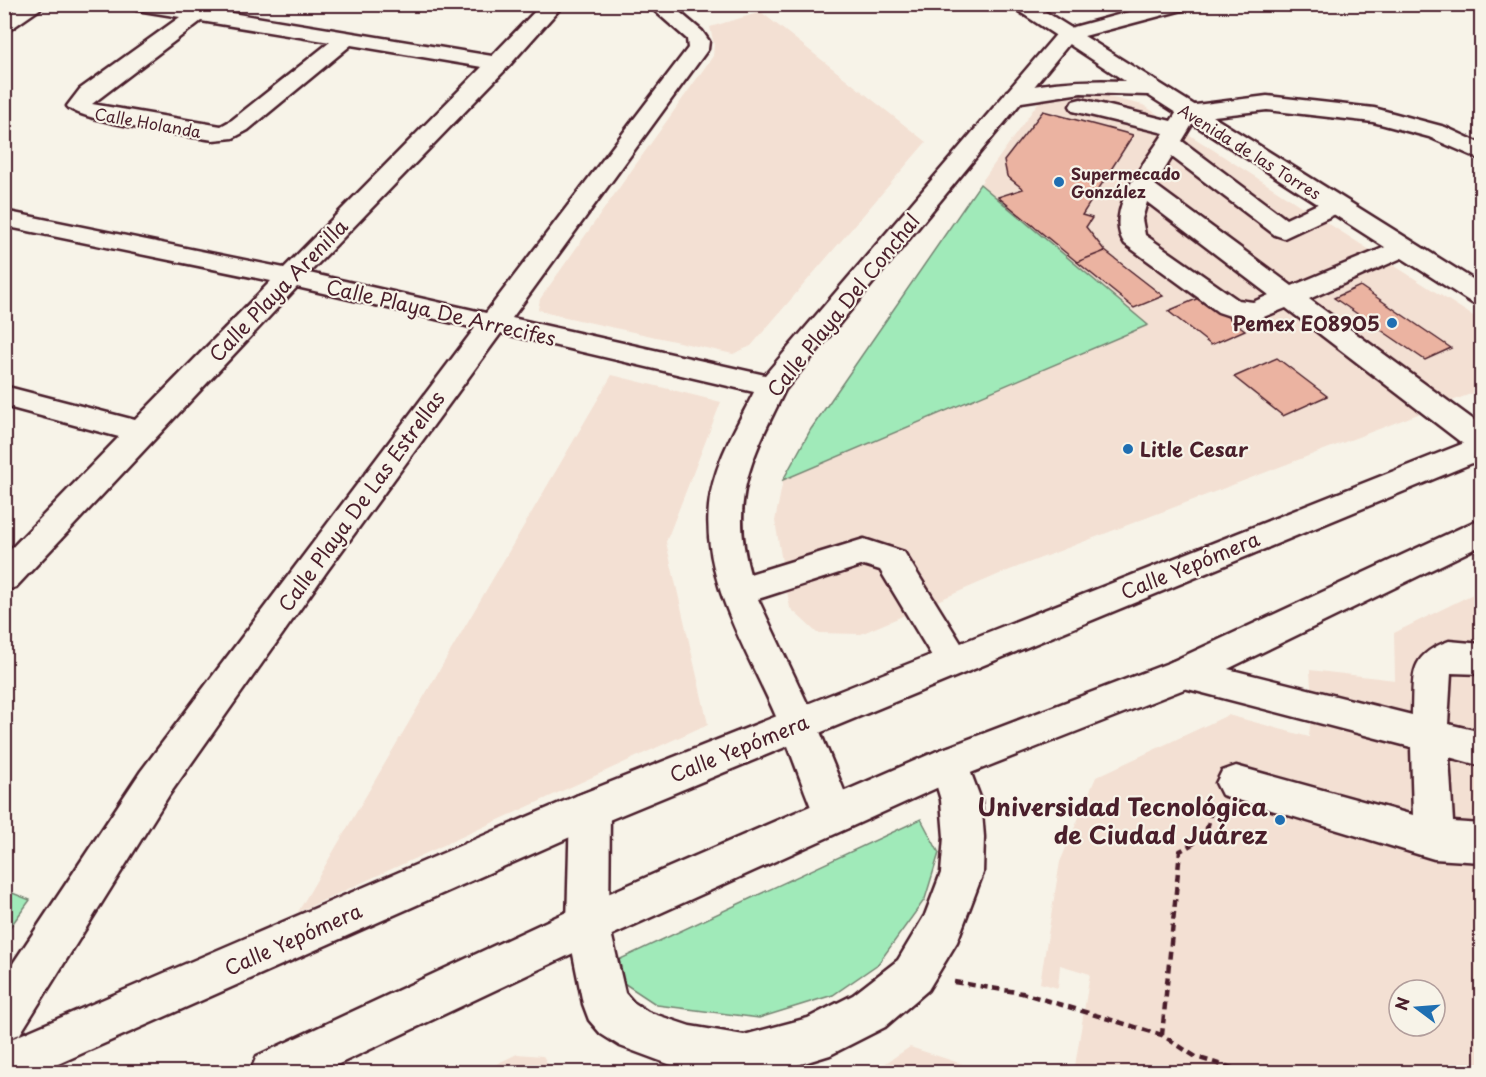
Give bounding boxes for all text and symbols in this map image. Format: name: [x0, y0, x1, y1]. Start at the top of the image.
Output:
street label: Avenida de las Torres: [1174, 97, 1326, 205]
street label: Calle Holanda: [93, 101, 203, 143]
place label: Supermecado González: [1071, 161, 1180, 203]
marker: Supermecado González: [1052, 175, 1066, 189]
street label: Calle Playa Del Conchal: [759, 207, 927, 403]
street label: Calle Playa Arenilla: [202, 212, 354, 368]
street label: Calle Playa De Arrecifes: [323, 271, 559, 353]
place label: Pemex E08905: [1232, 308, 1380, 338]
marker: Pemex E08905: [1385, 316, 1399, 330]
street label: Calle Playa De Las Estrellas: [271, 384, 452, 618]
place label: Litle Cesar: [1140, 434, 1249, 464]
marker: Litle Cesar: [1121, 442, 1135, 456]
street label: Calle Yepómera: [1116, 523, 1265, 607]
street label: Calle Yepómera: [665, 706, 814, 790]
place label: Universidad Tecnológica de Ciudad Juárez: [977, 788, 1268, 852]
marker: Universidad Tecnológica de Ciudad Juárez: [1273, 813, 1287, 827]
street label: Calle Yepómera: [219, 895, 367, 983]
north arrow: [1387, 978, 1447, 1038]
text: N: [1388, 994, 1415, 1013]

